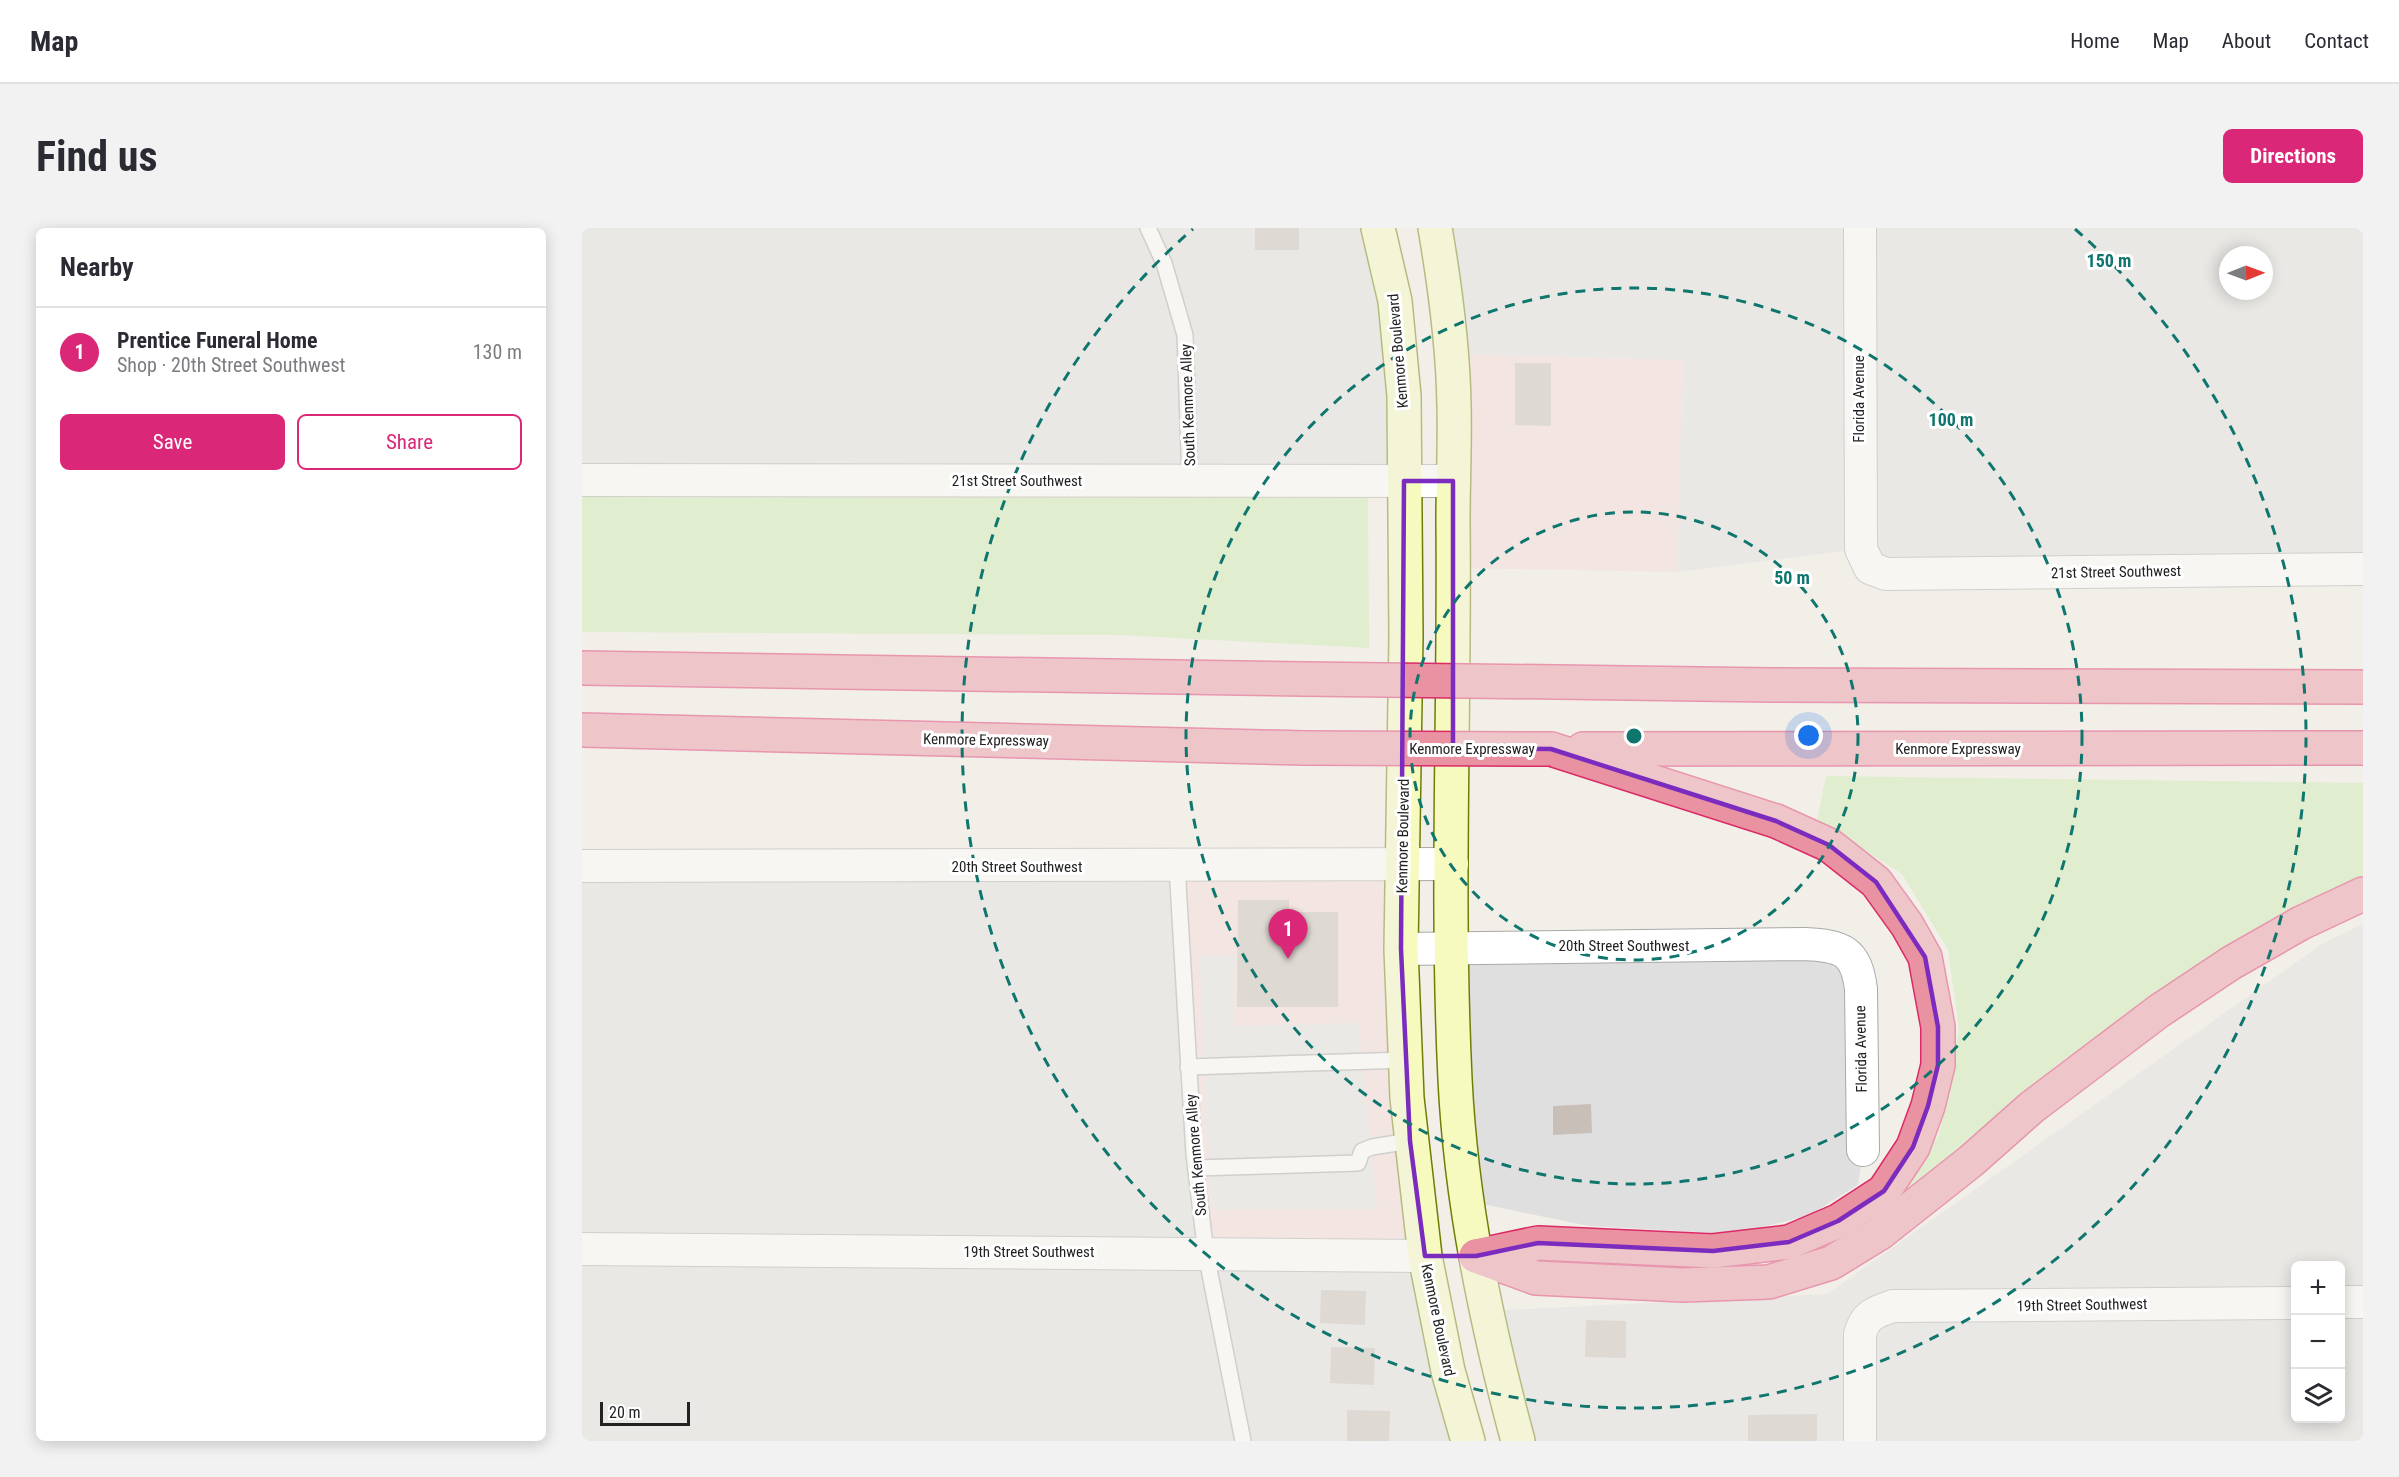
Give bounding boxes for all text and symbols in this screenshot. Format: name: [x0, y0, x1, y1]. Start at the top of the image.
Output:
text: Map: [30, 25, 78, 58]
text: Home: [2070, 29, 2120, 53]
text: Map: [2153, 29, 2189, 53]
text: About: [2222, 29, 2271, 53]
text: Contact: [2304, 29, 2369, 53]
button: Directions: [2223, 129, 2363, 183]
text: Find us: [36, 132, 157, 181]
north arrow: [2219, 246, 2273, 300]
text: 150 m: [2087, 250, 2131, 271]
text: Nearby: [60, 252, 134, 282]
street label: Kenmore Boulevard: [1384, 293, 1412, 409]
text: Prentice Funeral Home: [117, 328, 318, 353]
text: 1: [74, 340, 85, 364]
text: 130 m: [473, 340, 522, 364]
street label: South Kenmore Alley: [1177, 344, 1199, 466]
text: Shop · 20th Street Southwest: [117, 353, 345, 377]
street label: Florida Avenue: [1850, 355, 1868, 443]
text: 100 m: [1929, 409, 1973, 430]
button: Save: [60, 414, 285, 470]
button: Share: [297, 414, 522, 470]
street label: 21st Street Southwest: [952, 472, 1082, 490]
street label: 21st Street Southwest: [2051, 562, 2181, 582]
text: 50 m: [1774, 567, 1810, 588]
your location: [1794, 721, 1823, 750]
centre of rings: [1624, 726, 1644, 746]
street label: Kenmore Expressway: [923, 730, 1049, 750]
street label: Kenmore Expressway: [1409, 740, 1535, 758]
street label: Kenmore Expressway: [1895, 740, 2021, 758]
street label: Kenmore Boulevard: [1393, 778, 1413, 894]
street label: 20th Street Southwest: [952, 858, 1082, 876]
pin: 1: [1268, 910, 1308, 959]
street label: 20th Street Southwest: [1559, 937, 1689, 955]
street label: Florida Avenue: [1851, 1005, 1871, 1093]
street label: South Kenmore Alley: [1182, 1093, 1210, 1217]
street label: 19th Street Southwest: [964, 1243, 1094, 1261]
map controls: [2291, 1261, 2345, 1423]
button: +: [2291, 1261, 2345, 1315]
street label: Kenmore Boulevard: [1417, 1262, 1459, 1378]
street label: 19th Street Southwest: [2016, 1295, 2148, 1315]
button: −: [2291, 1315, 2345, 1369]
button: layers: [2291, 1369, 2345, 1423]
scale bar: [600, 1399, 690, 1426]
text: 20 m: [609, 1403, 641, 1422]

